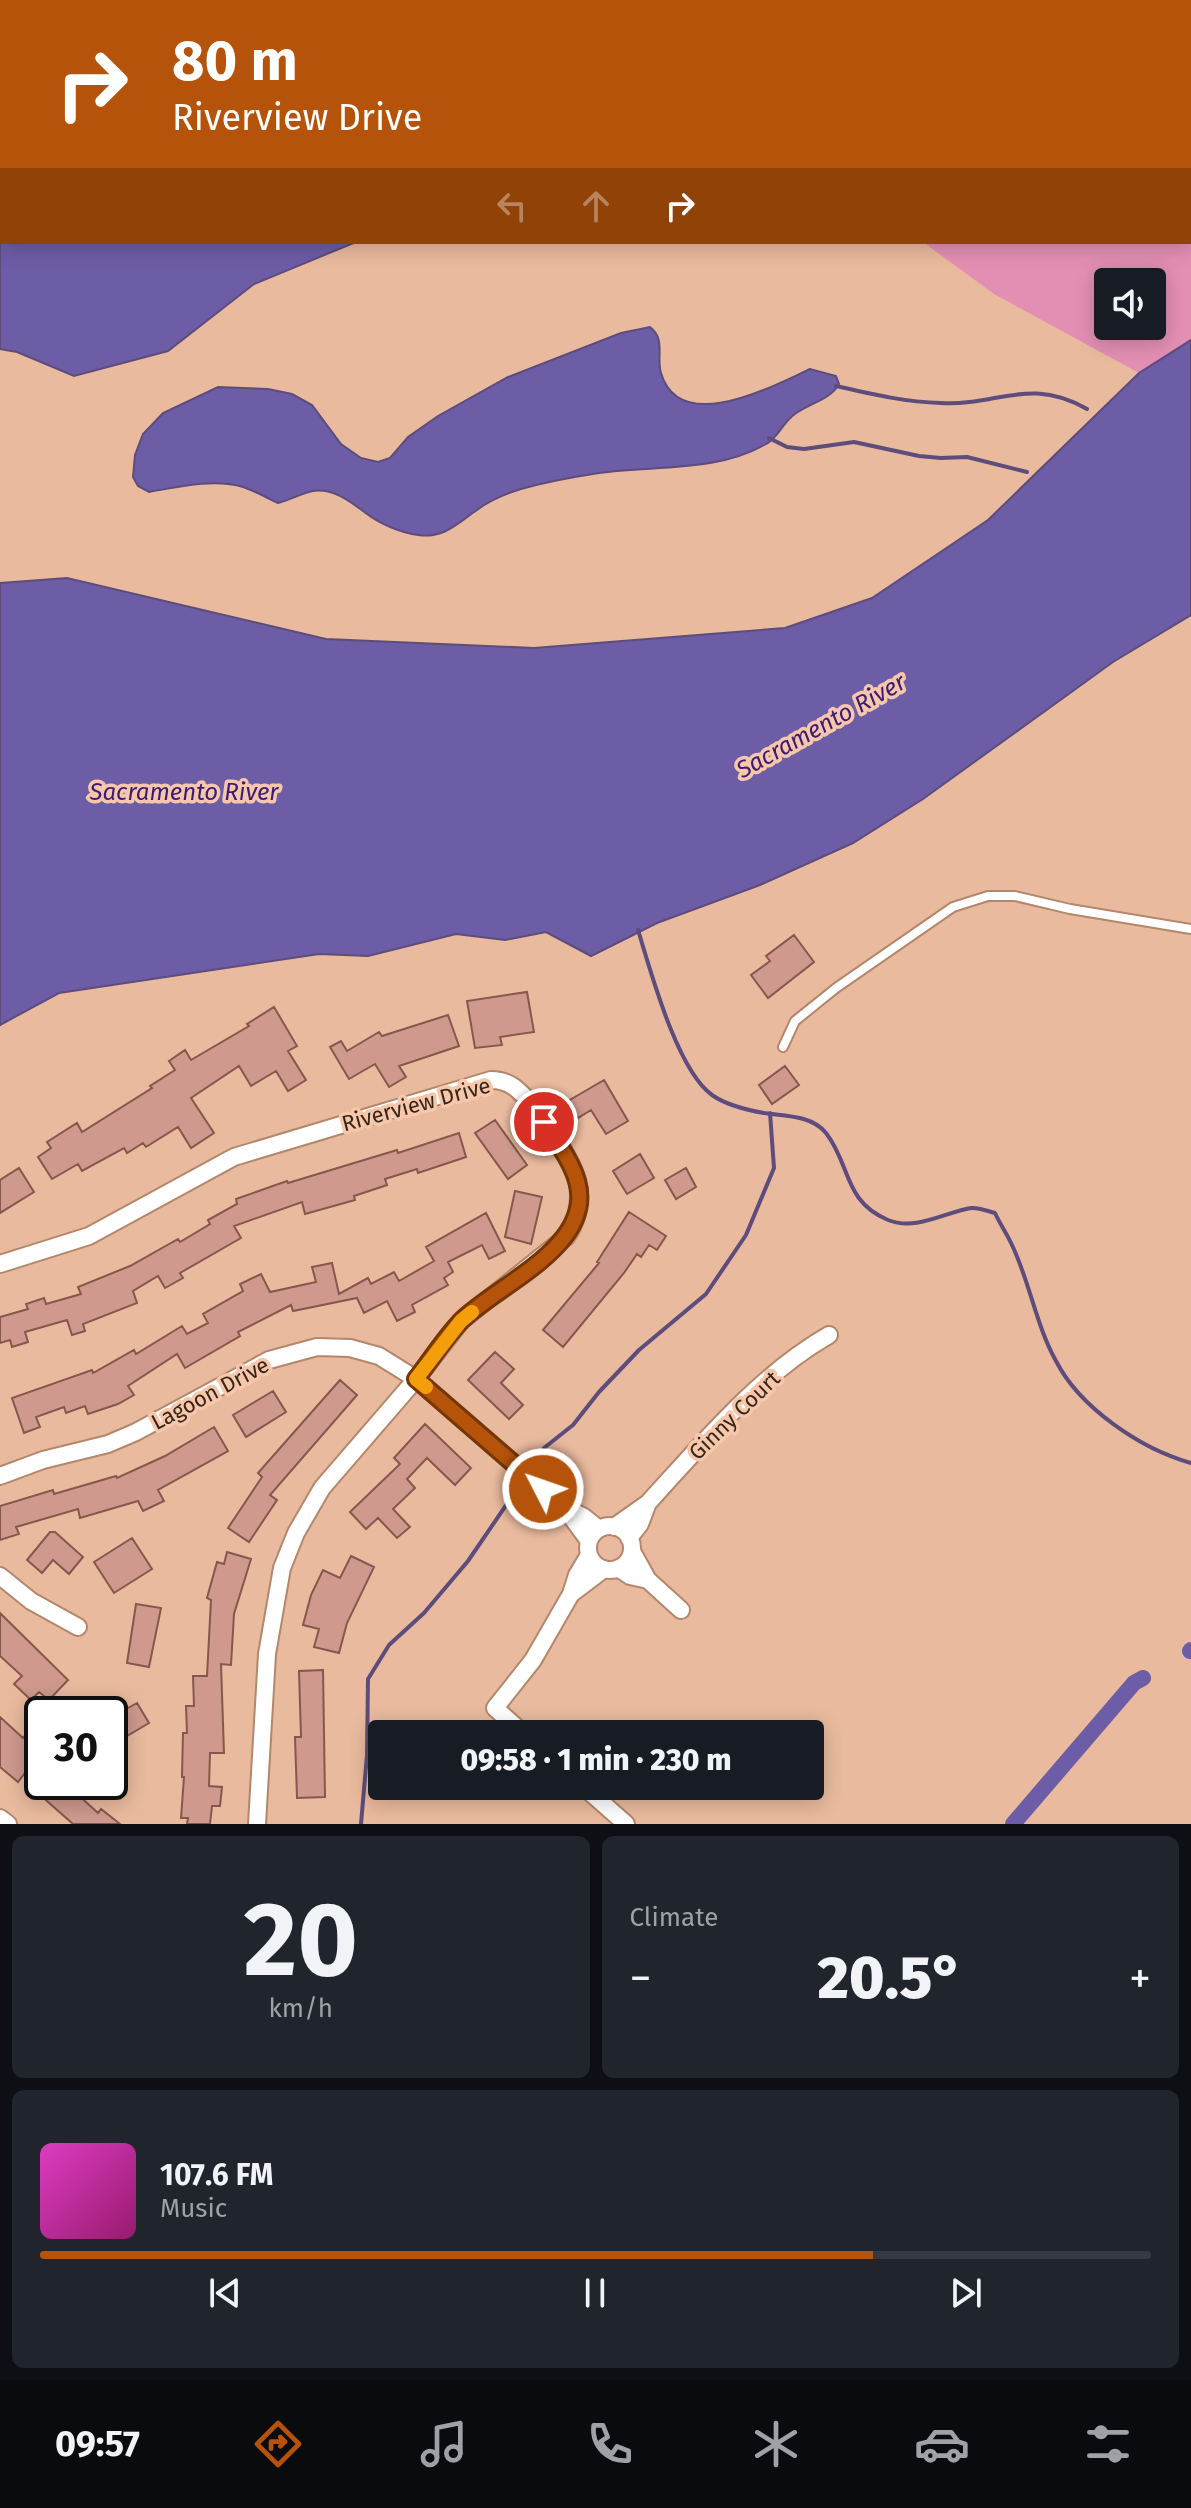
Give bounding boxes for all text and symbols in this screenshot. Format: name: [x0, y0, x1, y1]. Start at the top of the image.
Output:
text: 80 m: [172, 28, 298, 95]
icon: right: [40, 32, 144, 136]
text: Riverview Drive: [172, 96, 422, 140]
icon: left: [490, 184, 534, 228]
icon: ahead: [574, 184, 618, 228]
icon: right: [658, 184, 702, 228]
map controls: [1094, 268, 1166, 340]
button: sound: [1094, 268, 1166, 340]
water label: Sacramento River: [731, 668, 911, 785]
water label: Sacramento River: [89, 778, 279, 806]
street label: Riverview Drive: [339, 1072, 493, 1137]
pin: [510, 1088, 578, 1156]
icon: arrive: [522, 1100, 566, 1144]
street label: Lagoon Drive: [147, 1351, 274, 1436]
street label: Ginny Court: [683, 1365, 786, 1465]
position arrow: [501, 1447, 585, 1531]
speed limit sign: 30: [24, 1696, 128, 1800]
text: 09:58 · 1 min · 230 m: [460, 1742, 732, 1778]
text: 20: [243, 1878, 358, 2003]
text: Climate: [630, 1902, 718, 1933]
text: 20.5°: [818, 1942, 963, 2014]
text: −: [630, 1952, 652, 2005]
text: +: [1129, 1952, 1151, 2005]
text: km/h: [269, 1993, 333, 2024]
text: 107.6 FM: [160, 2157, 273, 2193]
text: Music: [160, 2193, 227, 2224]
icon: previous: [203, 2271, 247, 2315]
icon: pause: [573, 2271, 617, 2315]
icon: next: [944, 2271, 988, 2315]
icon: directions: [250, 2416, 306, 2472]
icon: music: [416, 2416, 472, 2472]
icon: phone: [582, 2416, 638, 2472]
icon: climate: [748, 2416, 804, 2472]
icon: car: [914, 2416, 970, 2472]
icon: filters: [1080, 2416, 1136, 2472]
text: 09:57: [55, 2422, 140, 2466]

